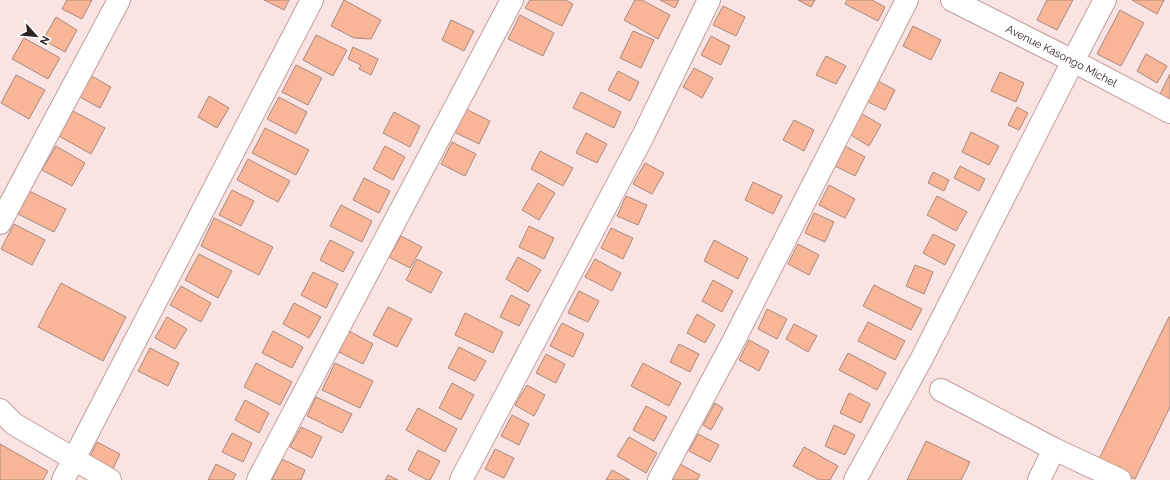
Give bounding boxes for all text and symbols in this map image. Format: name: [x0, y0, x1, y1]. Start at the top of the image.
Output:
north arrow: [16, 16, 56, 56]
street label: Avenue Kasongo Michel: [1004, 22, 1119, 90]
text: N: [37, 34, 52, 47]

